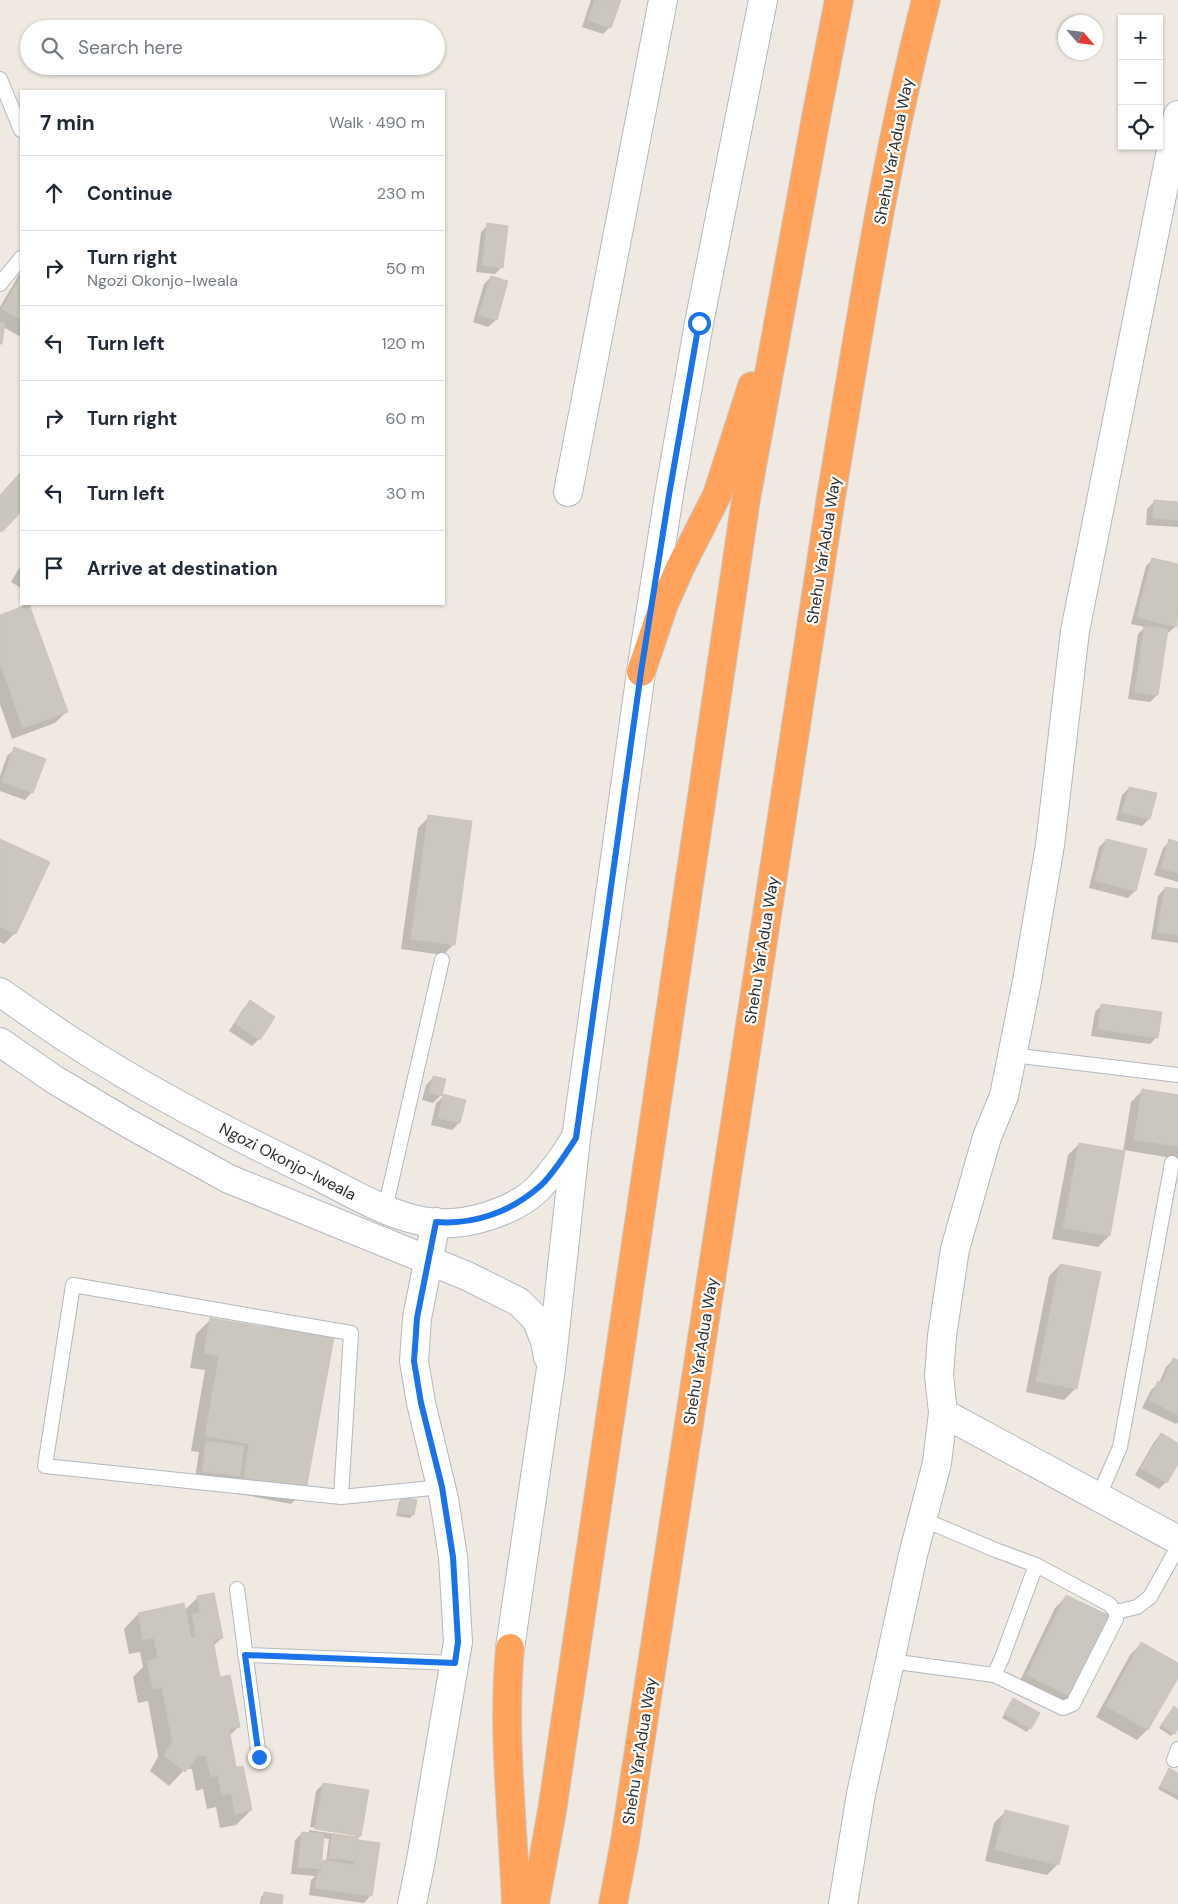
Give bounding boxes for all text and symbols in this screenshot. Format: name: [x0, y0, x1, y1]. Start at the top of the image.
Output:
north arrow: [1058, 15, 1103, 60]
map controls: [1118, 15, 1163, 150]
button: +: [1118, 15, 1163, 60]
search box: [20, 20, 445, 75]
icon: search: [38, 34, 66, 62]
text: Search here: [78, 35, 183, 60]
button: −: [1118, 60, 1163, 105]
street label: Shehu Yar'Adua Way: [869, 76, 918, 226]
button: locate: [1118, 105, 1163, 150]
text: 7 min: [40, 109, 95, 137]
text: Walk · 490 m: [329, 112, 425, 133]
icon: ahead: [40, 179, 68, 207]
text: Continue: [87, 181, 173, 206]
text: 230 m: [377, 183, 425, 204]
text: Turn right: [87, 245, 177, 270]
icon: right: [40, 254, 68, 282]
text: 50 m: [386, 258, 425, 279]
text: Ngozi Okonjo-Iweala: [87, 270, 238, 291]
route start: [688, 312, 711, 335]
icon: left: [40, 329, 68, 357]
text: Turn left: [87, 331, 165, 356]
text: 120 m: [381, 333, 425, 354]
icon: right: [40, 404, 68, 432]
text: Turn right: [87, 406, 177, 431]
text: 60 m: [385, 408, 425, 429]
street label: Shehu Yar'Adua Way: [801, 475, 846, 625]
icon: left: [40, 479, 68, 507]
text: Turn left: [87, 481, 165, 506]
text: 30 m: [386, 483, 425, 504]
icon: arrive: [40, 554, 68, 582]
text: Arrive at destination: [87, 556, 278, 581]
street label: Shehu Yar'Adua Way: [739, 875, 784, 1025]
street label: Ngozi Okonjo-Iweala: [216, 1118, 360, 1205]
street label: Shehu Yar'Adua Way: [678, 1276, 723, 1426]
street label: Shehu Yar'Adua Way: [617, 1676, 662, 1826]
route end: [248, 1746, 271, 1769]

